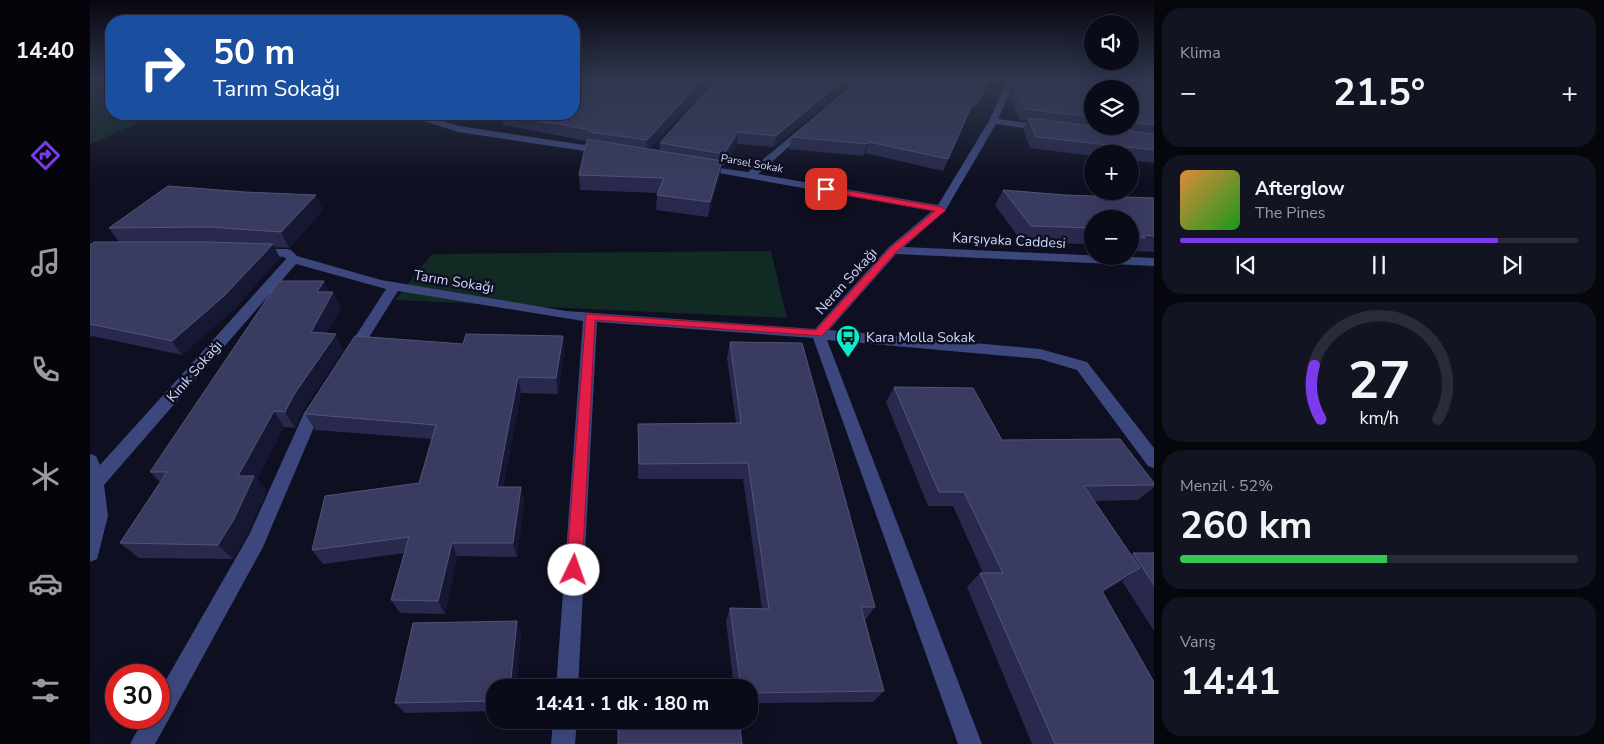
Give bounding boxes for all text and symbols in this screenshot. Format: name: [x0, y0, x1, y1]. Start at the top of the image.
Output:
map controls: [1084, 15, 1139, 265]
button: sound: [1084, 15, 1139, 70]
text: 50 m: [213, 29, 295, 76]
icon: right: [130, 35, 195, 100]
text: 14:40: [16, 36, 74, 66]
text: Klima: [1180, 42, 1221, 64]
text: 21.5°: [1333, 67, 1425, 118]
text: Tarım Sokağı: [213, 74, 340, 104]
text: −: [1180, 74, 1197, 112]
text: +: [1561, 74, 1578, 112]
button: layers: [1084, 80, 1139, 135]
icon: directions: [28, 138, 63, 173]
button: +: [1084, 145, 1139, 200]
street label: Parsel Sokak: [719, 151, 785, 176]
pin: [805, 168, 847, 210]
icon: arrive: [812, 175, 840, 203]
text: Afterglow: [1255, 176, 1345, 202]
text: The Pines: [1255, 202, 1325, 224]
button: −: [1084, 210, 1139, 265]
street label: Karşıyaka Caddesi: [952, 228, 1066, 253]
street label: Neran Sokağı: [811, 244, 882, 319]
icon: music: [28, 245, 63, 280]
icon: previous: [1232, 251, 1260, 279]
icon: pause: [1365, 251, 1393, 279]
icon: next: [1498, 251, 1526, 279]
street label: Tarım Sokağı: [413, 266, 495, 297]
bus stop icon: Kara Molla Sokak: [835, 324, 861, 358]
place label: Kara Molla Sokak: [866, 328, 976, 347]
street label: Kınık Sokağı: [162, 336, 226, 406]
text: 27: [1348, 345, 1410, 416]
icon: phone: [28, 352, 63, 387]
text: km/h: [1359, 406, 1399, 430]
icon: climate: [28, 459, 63, 494]
text: Menzil · 52%: [1180, 475, 1273, 497]
text: 260 km: [1180, 500, 1312, 551]
position arrow: [547, 543, 599, 595]
icon: car: [28, 566, 63, 601]
text: Varış: [1180, 631, 1216, 653]
text: 14:41: [1180, 656, 1281, 707]
speed limit sign: 30: [105, 664, 170, 729]
icon: filters: [28, 673, 63, 708]
text: 14:41 · 1 dk · 180 m: [535, 691, 709, 717]

